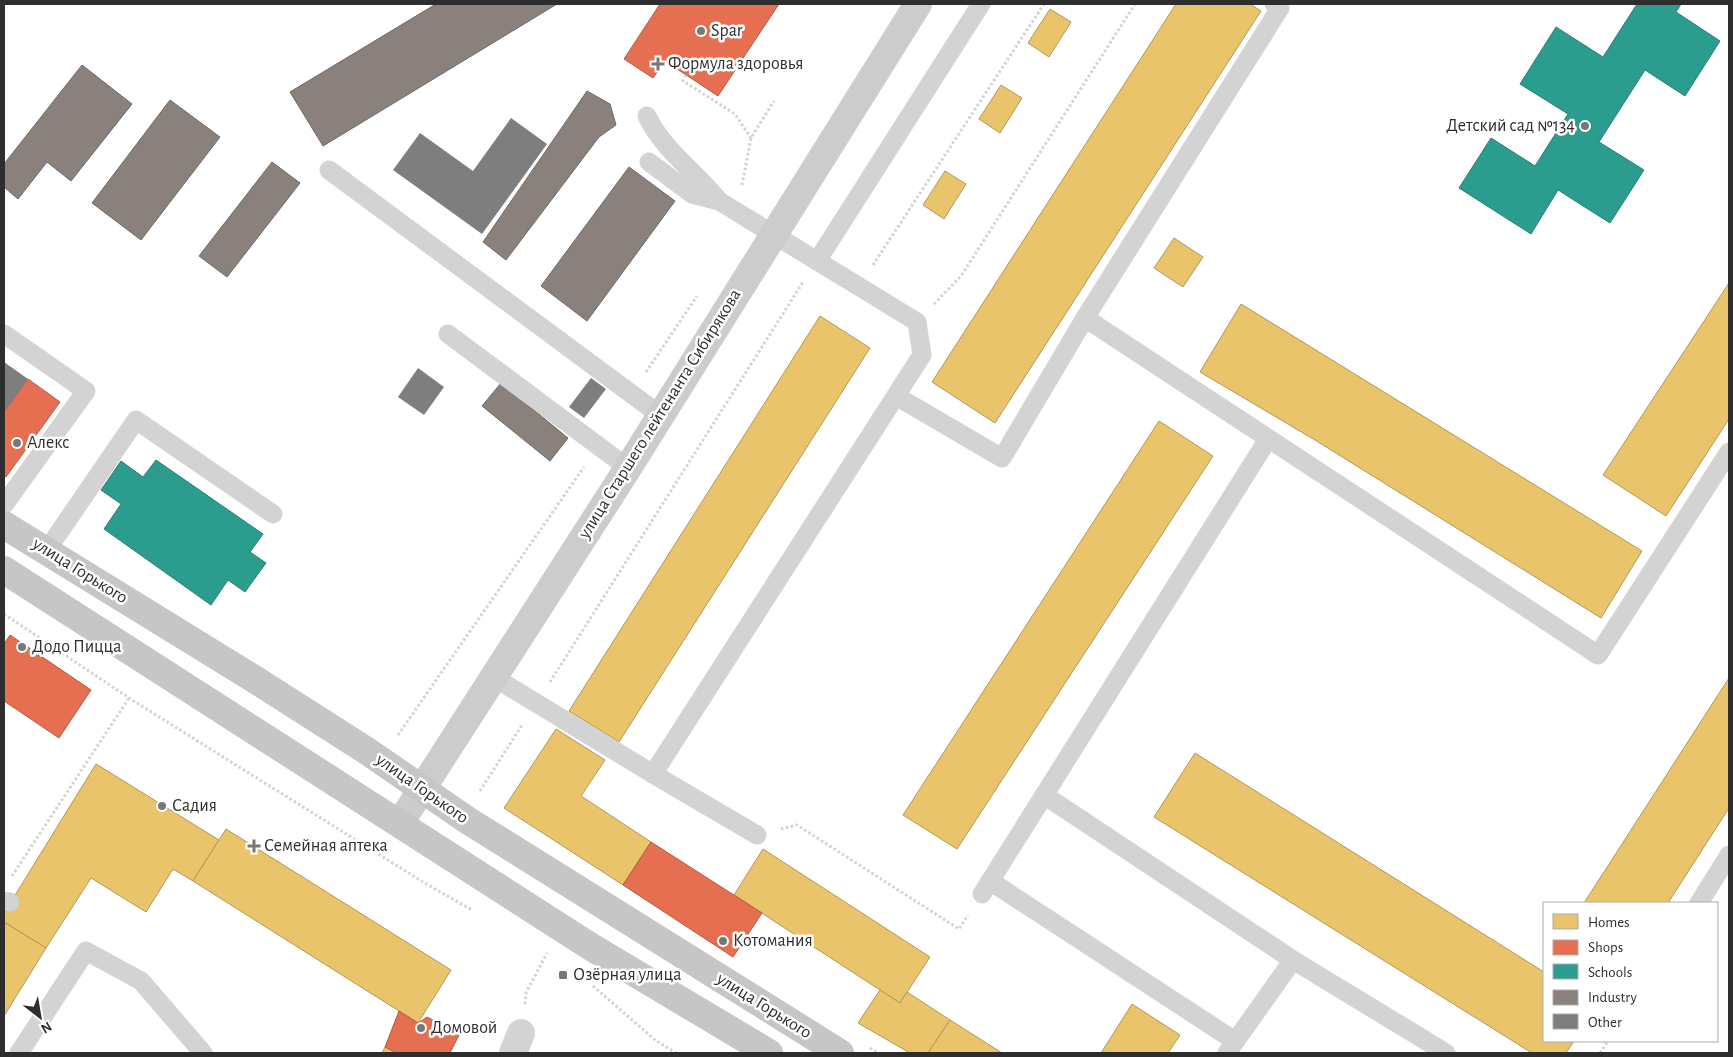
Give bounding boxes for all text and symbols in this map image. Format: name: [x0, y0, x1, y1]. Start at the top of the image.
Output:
place label: Spar: [711, 22, 743, 40]
marker: Spar: [695, 25, 707, 37]
place label: Формула здоровья: [668, 55, 804, 73]
marker: Формула здоровья: [652, 58, 664, 70]
place label: Детский сад №134: [1446, 117, 1575, 135]
marker: Детский сад №134: [1579, 120, 1591, 132]
street label: улица Старшего лейтенанта Сибирякова: [574, 286, 745, 543]
place label: Алекс: [27, 434, 70, 452]
marker: Алекс: [11, 437, 23, 449]
street label: улица Горького: [29, 534, 131, 607]
place label: Додо Пицца: [32, 638, 122, 656]
marker: Додо Пицца: [16, 641, 28, 653]
street label: улица Горького: [372, 750, 471, 827]
place label: Садия: [172, 797, 217, 815]
marker: Садия: [156, 800, 168, 812]
place label: Семейная аптека: [264, 837, 388, 855]
marker: Семейная аптека: [248, 840, 260, 852]
legend: [1543, 902, 1718, 1042]
text: Homes: [1588, 915, 1630, 930]
place label: Котомания: [733, 932, 813, 950]
marker: Котомания: [717, 935, 729, 947]
text: Shops: [1588, 940, 1623, 955]
text: Schools: [1588, 965, 1632, 980]
place label: Озёрная улица: [573, 966, 681, 984]
marker: Озёрная улица: [557, 969, 569, 981]
street label: улица Горького: [713, 969, 815, 1042]
text: Industry: [1588, 990, 1637, 1005]
north arrow: [15, 992, 65, 1042]
text: Other: [1588, 1015, 1622, 1030]
text: N: [38, 1019, 54, 1036]
place label: Домовой: [431, 1019, 497, 1037]
marker: Домовой: [415, 1022, 427, 1034]

